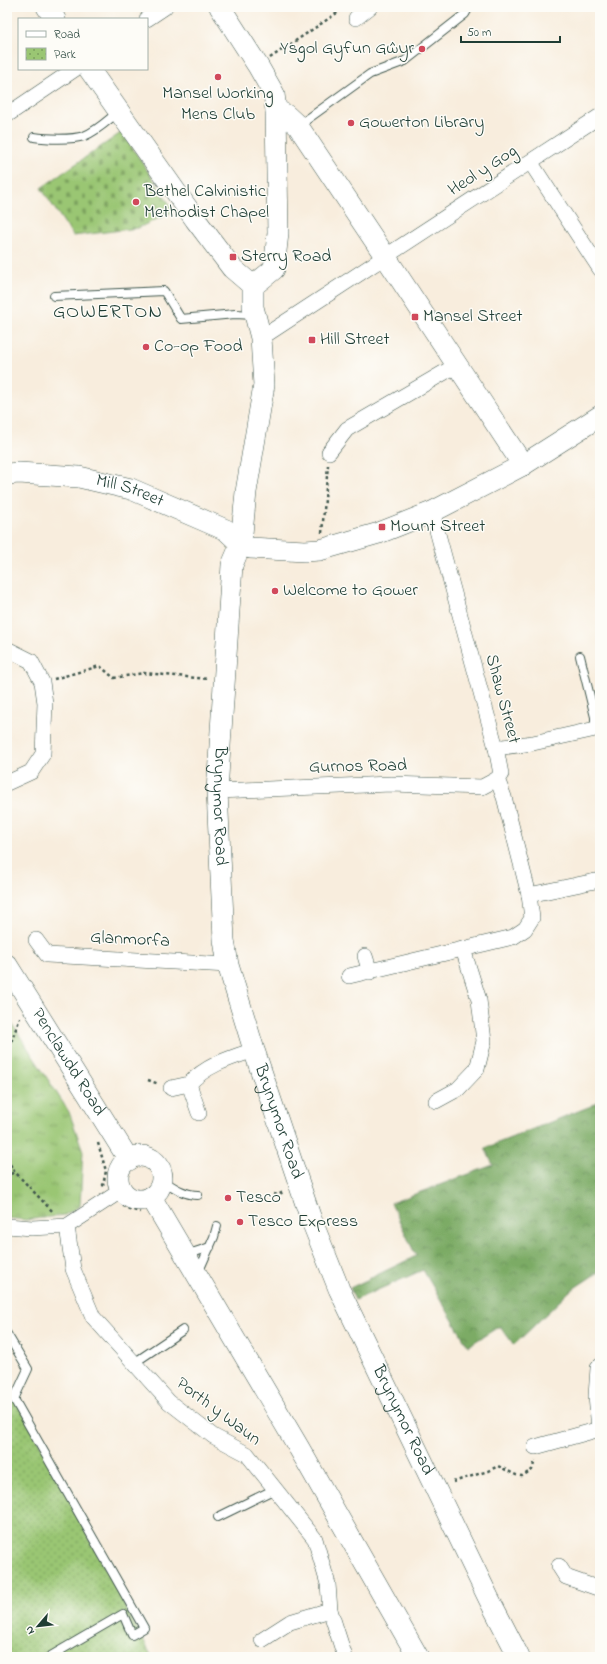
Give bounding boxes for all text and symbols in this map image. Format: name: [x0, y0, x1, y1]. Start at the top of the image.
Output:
legend: [18, 18, 148, 70]
scale bar: [461, 18, 560, 44]
text: 50 m: [467, 24, 491, 42]
text: Road: [54, 26, 80, 44]
place label: Ysgol Gyfun Gŵyr: [280, 36, 414, 63]
marker: Ysgol Gyfun Gŵyr: [417, 44, 427, 54]
text: Park: [54, 46, 76, 64]
marker: Mansel Working Mens Club: [213, 72, 223, 82]
place label: Mansel Working Mens Club: [162, 81, 274, 128]
place label: Gowerton Library: [359, 110, 484, 136]
marker: Gowerton Library: [346, 118, 356, 128]
street label: Heol y Gog: [443, 139, 523, 204]
place label: Bethel Calvinistic Methodist Chapel: [143, 179, 269, 226]
marker: Bethel Calvinistic Methodist Chapel: [131, 197, 141, 207]
place label: Sterry Road: [241, 244, 332, 270]
marker: Sterry Road: [228, 252, 238, 262]
district label: GOWERTON: [53, 298, 163, 327]
place label: Mansel Street: [423, 304, 523, 330]
marker: Mansel Street: [410, 312, 420, 322]
place label: Hill Street: [320, 327, 390, 353]
place label: Co-op Food: [154, 334, 243, 360]
marker: Hill Street: [307, 335, 317, 345]
marker: Co-op Food: [141, 342, 151, 352]
street label: Mill Street: [93, 468, 168, 515]
place label: Mount Street: [390, 514, 485, 540]
marker: Mount Street: [377, 522, 387, 532]
place label: Welcome to Gower: [283, 578, 418, 604]
marker: Welcome to Gower: [270, 586, 280, 596]
street label: Shaw Street: [478, 651, 526, 747]
street label: Brynymor Road: [204, 745, 233, 866]
street label: Gurnos Road: [309, 753, 407, 781]
street label: Glanmorfa: [89, 925, 171, 955]
street label: Penclawdd Road: [24, 1004, 112, 1121]
street label: Brynymor Road: [246, 1060, 310, 1182]
place label: Tesco: [236, 1185, 281, 1211]
marker: Tesco: [223, 1193, 233, 1203]
place label: Tesco Express: [248, 1209, 358, 1235]
marker: Tesco Express: [235, 1217, 245, 1227]
street label: Brynymor Road: [364, 1360, 440, 1480]
street label: Porth y Waun: [170, 1371, 266, 1453]
north arrow: [18, 1606, 58, 1646]
text: N: [21, 1623, 39, 1637]

